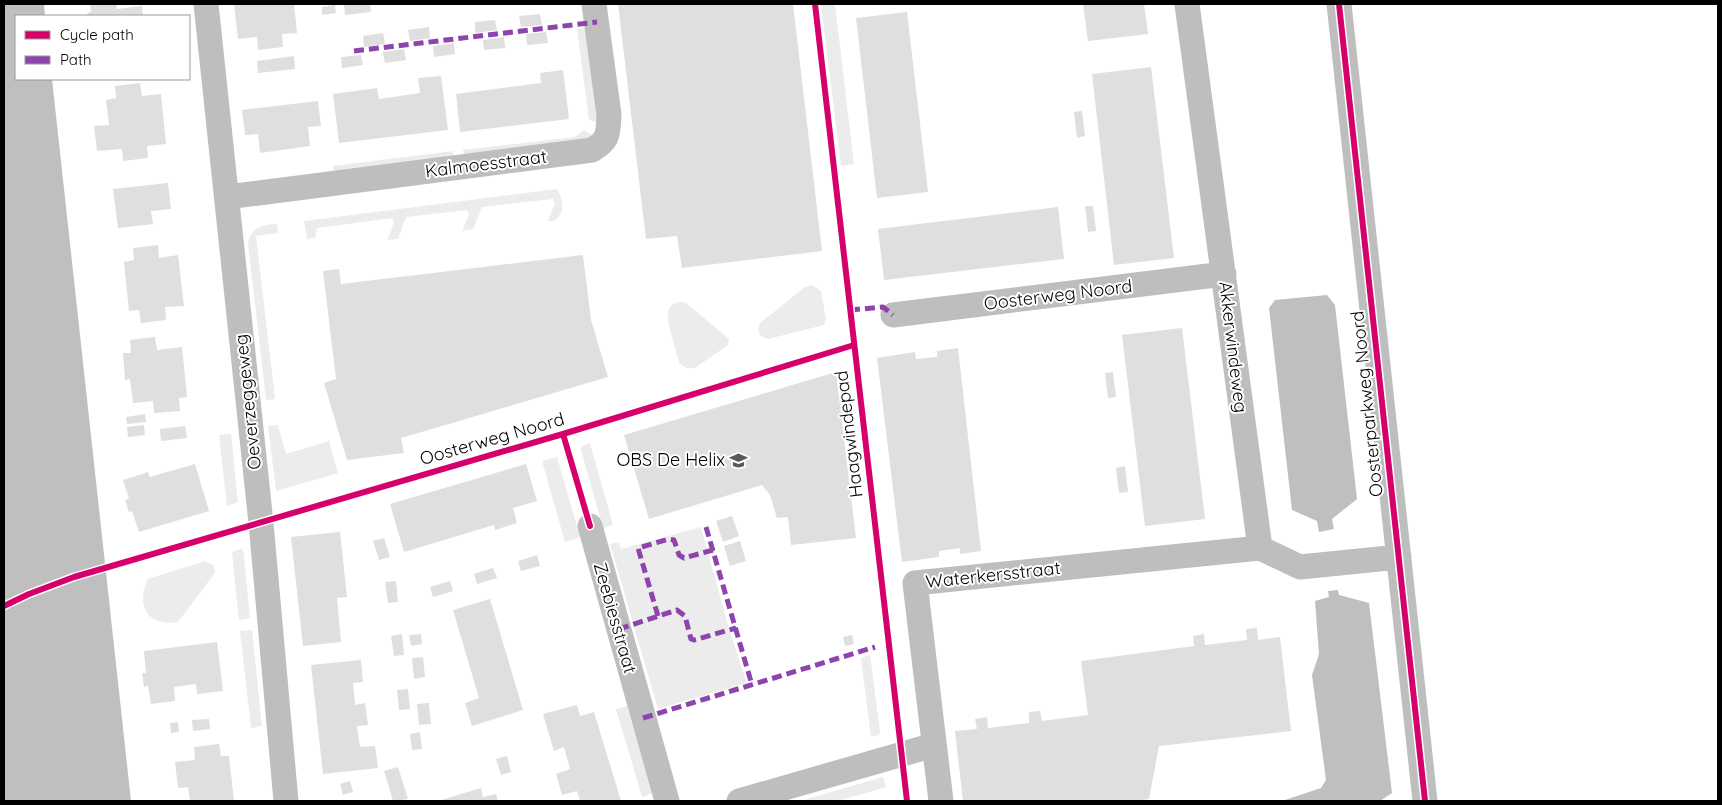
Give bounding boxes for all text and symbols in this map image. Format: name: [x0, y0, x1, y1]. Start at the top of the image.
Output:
legend: [15, 15, 190, 80]
text: Cycle path: [60, 25, 134, 44]
text: Path: [60, 50, 92, 69]
street label: Kalmoesstraat: [424, 145, 548, 182]
street label: Oosterweg Noord: [982, 274, 1133, 315]
street label: Akkerwindeweg: [1214, 280, 1253, 414]
street label: Oosterparkweg Noord: [1345, 310, 1388, 498]
street label: Oeverzeggeweg: [229, 333, 266, 471]
street label: Haagwindepad: [829, 369, 868, 499]
street label: Oosterweg Noord: [417, 407, 567, 470]
place label: OBS De Helix: [616, 448, 725, 471]
school or university icon: OBS De Helix: [729, 450, 749, 470]
street label: Waterkersstraat: [924, 556, 1061, 593]
street label: Zeebiesstraat: [589, 560, 642, 676]

